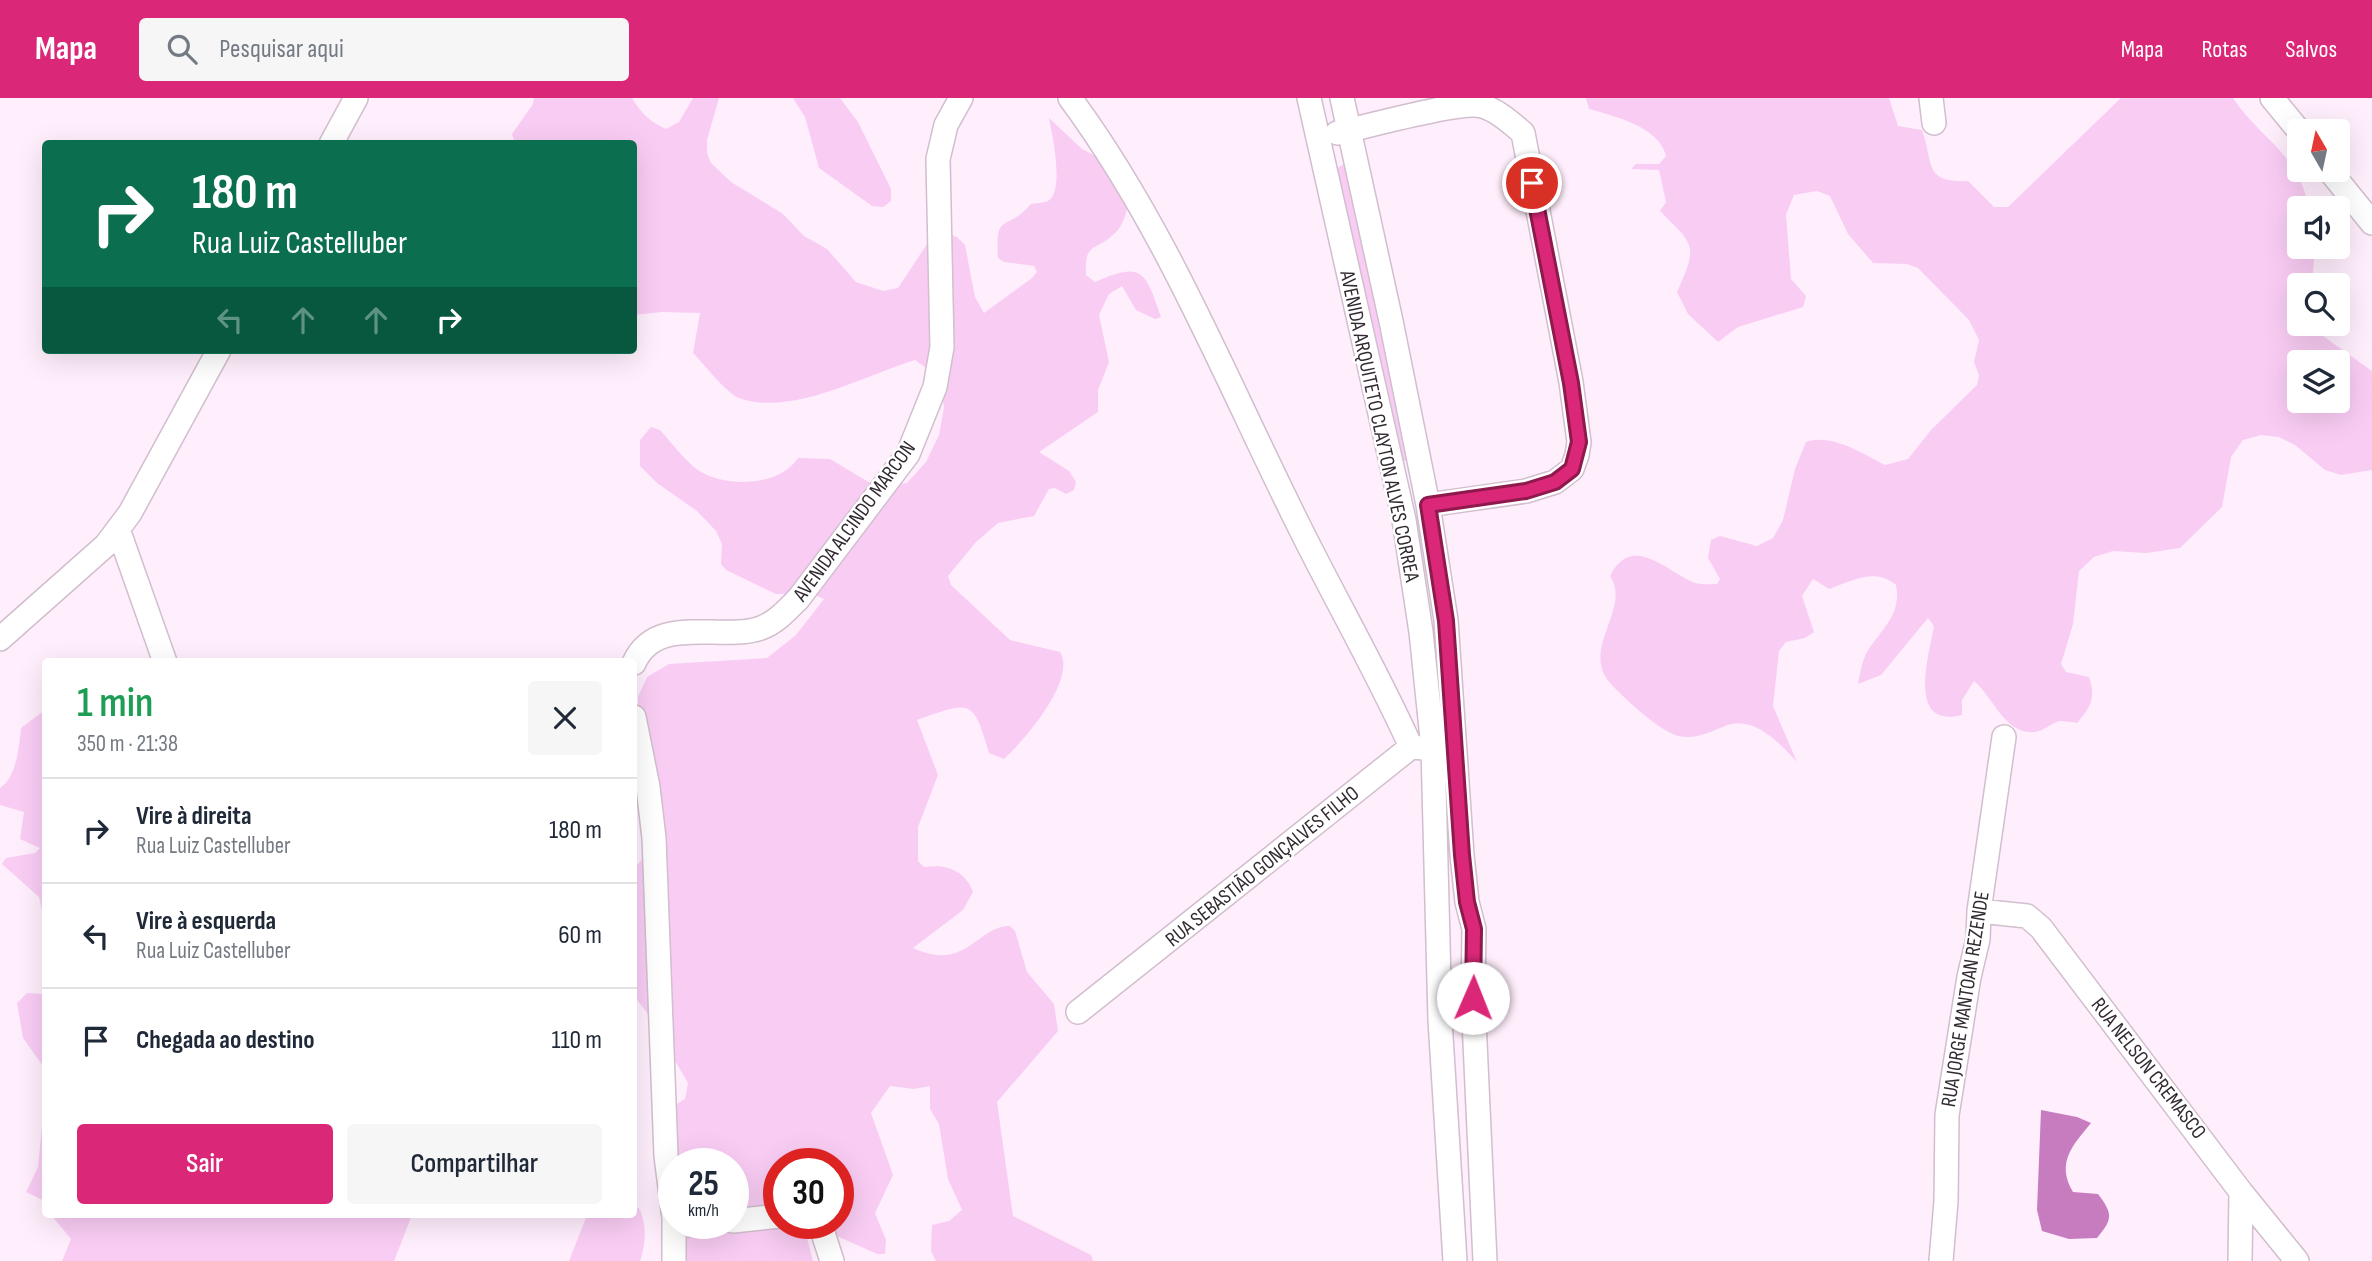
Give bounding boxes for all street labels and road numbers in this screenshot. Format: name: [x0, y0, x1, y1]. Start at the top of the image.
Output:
street label: AVENIDA ARQUITETO CLAYTON ALVES CORREA: [1334, 267, 1425, 585]
street label: AVENIDA ALCINDO MARCON: [787, 436, 921, 607]
street label: RUA SEBASTIÃO GONÇALVES FILHO: [1161, 781, 1364, 952]
street label: RUA JORGE MANTOAN REZENDE: [1936, 890, 1995, 1109]
street label: RUA NELSON CREMASCO: [2086, 993, 2211, 1144]

